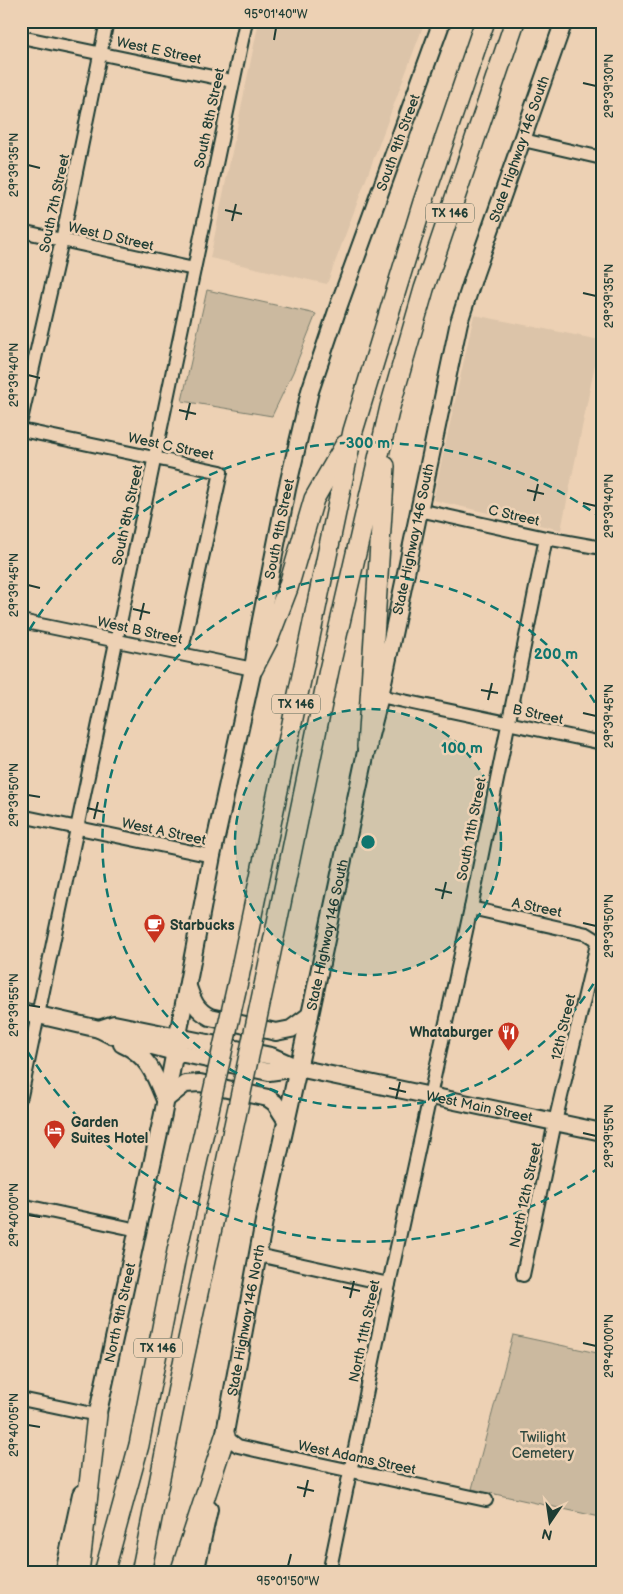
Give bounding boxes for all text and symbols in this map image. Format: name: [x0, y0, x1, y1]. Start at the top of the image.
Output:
text: 95°01'40"W: [244, 7, 308, 22]
street label: West E Street: [115, 33, 204, 68]
text: 29°39'30"N: [602, 54, 617, 118]
street label: South 8th Street: [191, 66, 229, 170]
street label: State Highway 146 South: [486, 73, 553, 225]
street label: South 9th Street: [373, 91, 424, 193]
text: 29°39'35"N: [7, 133, 22, 197]
street label: South 7th Street: [36, 152, 73, 254]
road number: TX 146: [426, 204, 474, 222]
street label: West D Street: [66, 218, 156, 255]
text: 29°39'35"N: [602, 264, 617, 328]
text: 29°39'40"N: [7, 343, 22, 407]
street label: West C Street: [126, 429, 216, 464]
text: 300 m: [346, 434, 390, 453]
street label: State Highway 146 South: [389, 462, 438, 616]
street label: South 8th Street: [109, 463, 147, 567]
text: 29°39'40"N: [602, 474, 617, 538]
street label: South 9th Street: [261, 476, 298, 581]
street label: C Street: [487, 501, 542, 530]
text: 29°39'45"N: [7, 553, 22, 617]
street label: West B Street: [96, 613, 185, 648]
text: 200 m: [534, 645, 578, 664]
text: 29°39'45"N: [602, 684, 617, 748]
road number: TX 146: [272, 694, 320, 714]
street label: B Street: [511, 701, 566, 728]
text: 100 m: [441, 739, 483, 758]
text: 29°39'50"N: [7, 763, 22, 827]
street label: South 11th Street: [453, 775, 490, 882]
street label: West A Street: [120, 814, 208, 849]
centre of rings: [359, 833, 377, 851]
street label: State Highway 146 South: [303, 857, 352, 1012]
street label: A Street: [510, 894, 564, 921]
text: 29°39'50"N: [602, 894, 617, 958]
cafe icon: Starbucks: [142, 913, 166, 944]
place label: Starbucks: [170, 917, 235, 934]
text: 29°39'55"N: [7, 973, 22, 1037]
street label: 12th Street: [548, 992, 580, 1062]
restaurant icon: Whataburger: [497, 1020, 521, 1051]
place label: Whataburger: [409, 1024, 493, 1041]
street label: West Main Street: [424, 1087, 535, 1126]
text: 29°39'55"N: [602, 1104, 617, 1168]
place label: Garden Suites Hotel: [71, 1114, 148, 1147]
hotel icon: Garden Suites Hotel: [43, 1118, 67, 1149]
street label: North 12th Street: [506, 1140, 545, 1249]
text: 29°40'00"N: [7, 1183, 22, 1247]
street label: State Highway 146 North: [224, 1243, 269, 1398]
street label: North 9th Street: [101, 1261, 139, 1364]
street label: North 11th Street: [345, 1278, 384, 1384]
text: 29°40'00"N: [602, 1314, 617, 1378]
road number: TX 146: [134, 1339, 182, 1358]
text: 29°40'05"N: [7, 1393, 22, 1457]
park label: Twilight Cemetery: [512, 1429, 575, 1462]
street label: West Adams Street: [296, 1437, 418, 1478]
north arrow: [526, 1496, 576, 1546]
text: N: [540, 1525, 554, 1544]
text: 95°01'50"W: [257, 1574, 320, 1589]

